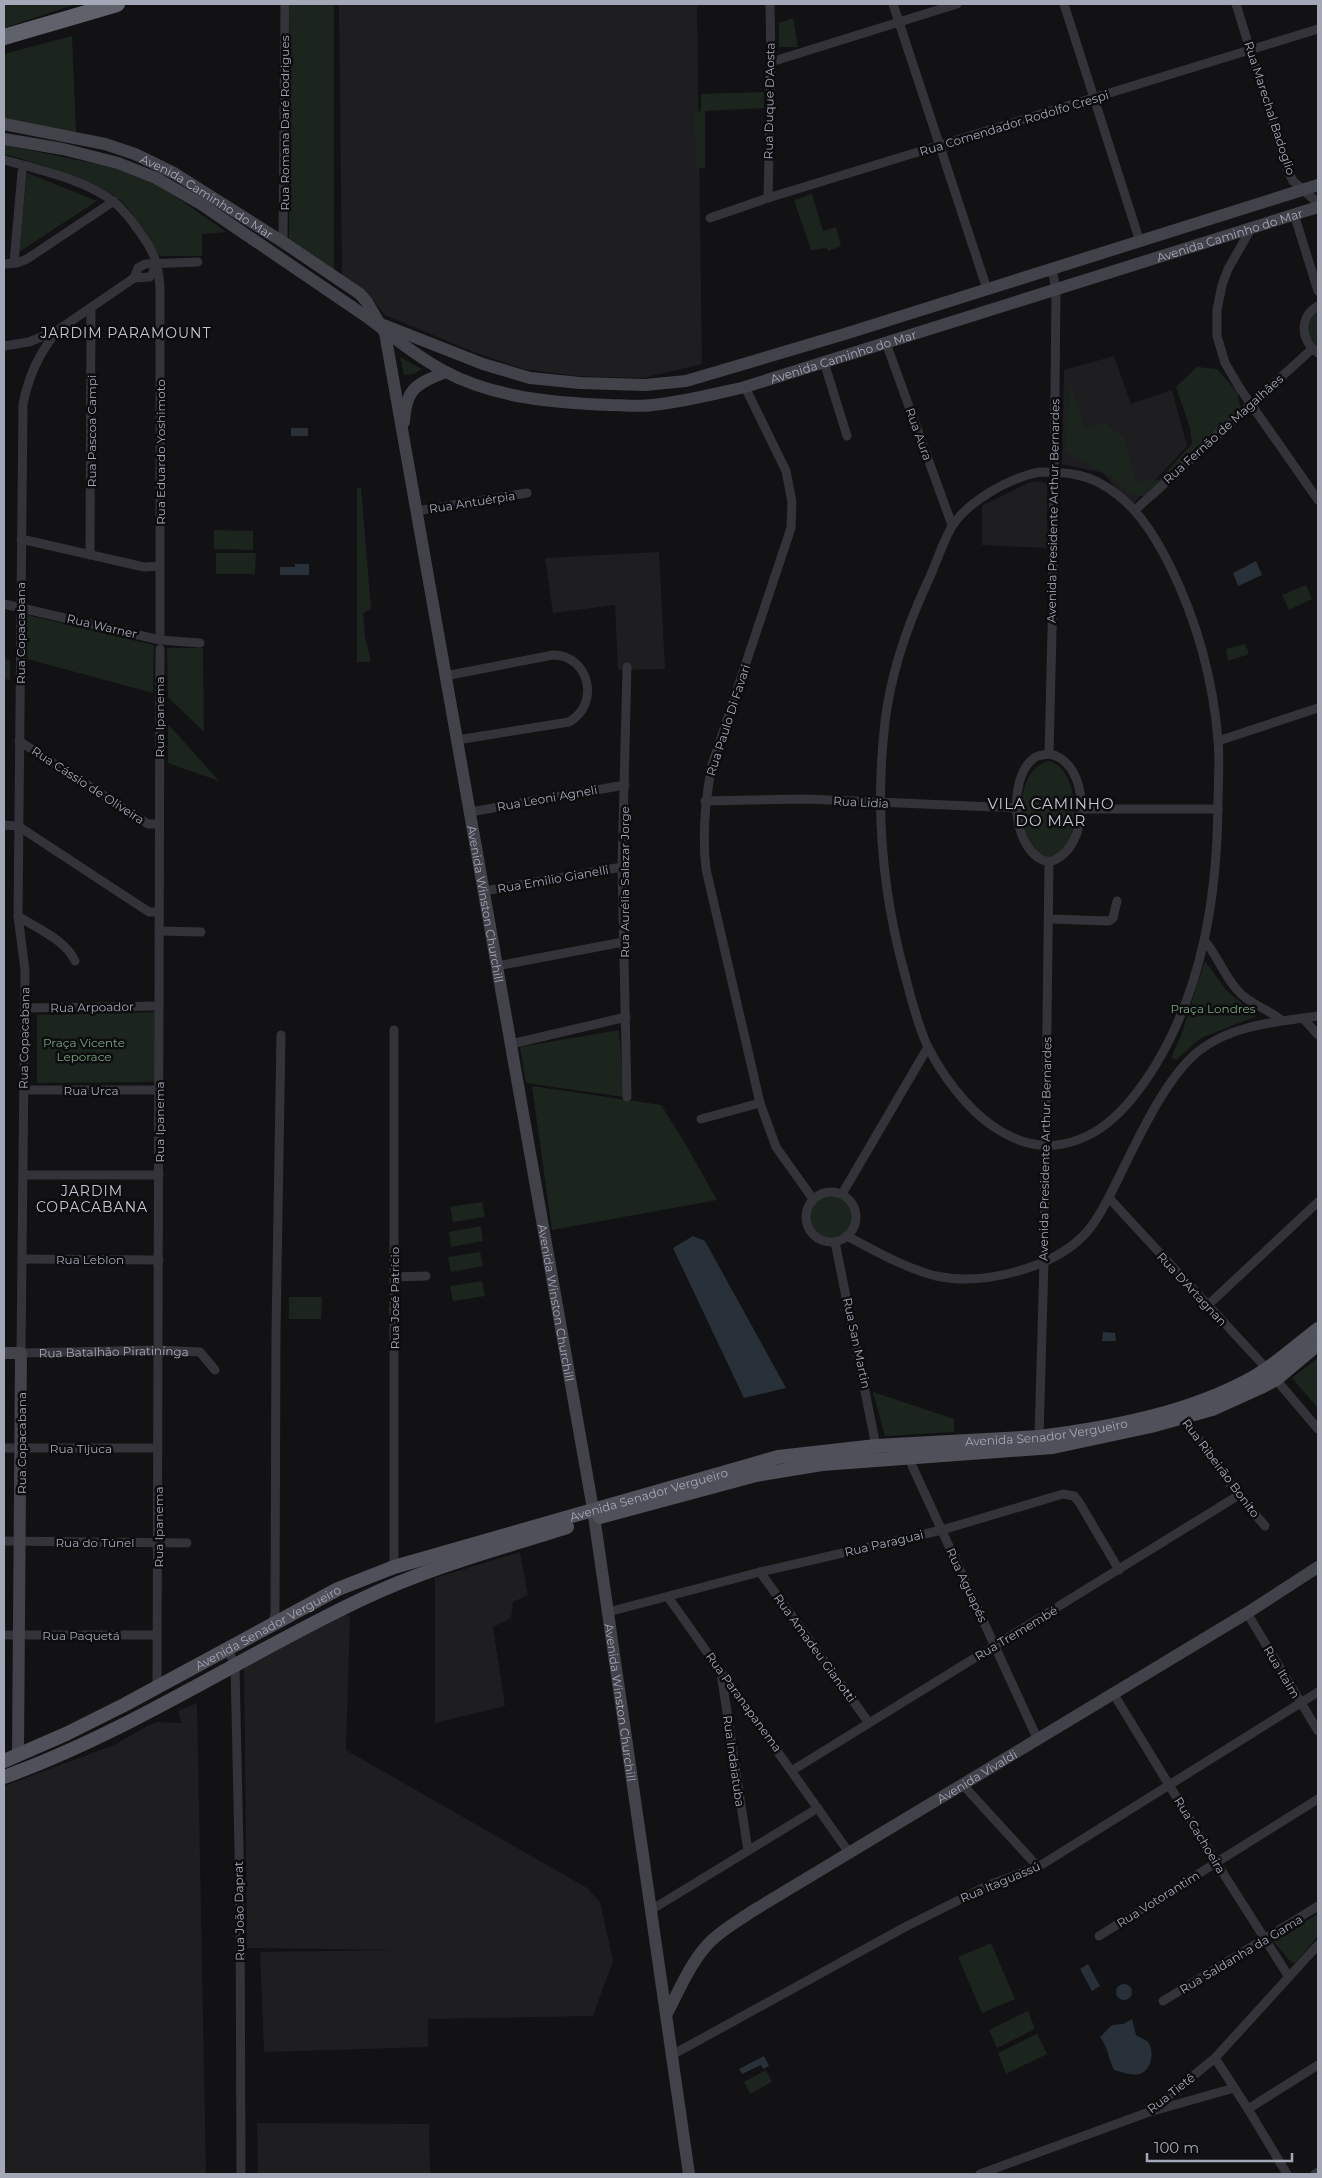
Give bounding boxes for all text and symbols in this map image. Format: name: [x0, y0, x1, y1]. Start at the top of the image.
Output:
street label: Rua Romana Daré Rodrigues: [277, 35, 292, 211]
street label: Rua Marechal Badoglio: [1241, 39, 1299, 177]
street label: Rua Duque D'Aosta: [760, 42, 778, 160]
street label: Rua Comendador Rodolfo Crespi: [918, 87, 1110, 159]
street label: Avenida Caminho do Mar: [138, 150, 276, 242]
street label: Avenida Caminho do Mar: [1155, 205, 1305, 265]
district label: JARDIM PARAMOUNT: [39, 324, 212, 342]
street label: Avenida Caminho do Mar: [768, 326, 918, 386]
street label: Rua Fernão de Magalhães: [1160, 371, 1286, 487]
street label: Rua Pascoa Campi: [84, 375, 99, 487]
street label: Rua Eduardo Yoshimoto: [153, 379, 168, 525]
street label: Avenida Presidente Arthur Bernardes: [1044, 399, 1062, 623]
street label: Rua Aura: [903, 406, 935, 462]
street label: Rua Antuérpia: [428, 488, 516, 516]
street label: Rua Copacabana: [13, 582, 28, 684]
street label: Rua Warner: [65, 611, 139, 641]
street label: Rua Paulo Di Favari: [703, 662, 753, 778]
street label: Rua Ipanema: [152, 677, 167, 757]
street label: Rua Cássio de Oliveira: [29, 743, 147, 827]
street label: Rua Leoni Agneli: [496, 782, 598, 814]
street label: Rua Lidia: [833, 793, 889, 811]
district label: VILA CAMINHO DO MAR: [987, 794, 1115, 830]
street label: Rua Aurélia Salazar Jorge: [617, 806, 632, 958]
street label: Avenida Winston Churchill: [465, 824, 507, 984]
street label: Rua Emilio Gianelli: [496, 862, 610, 896]
street label: Rua Copacabana: [16, 987, 32, 1089]
street label: Rua Arpoador: [50, 999, 134, 1015]
park label: Praça Londres: [1170, 1001, 1256, 1016]
park label: Praça Vicente Leporace: [43, 1035, 125, 1064]
street label: Avenida Presidente Arthur Bernardes: [1036, 1037, 1054, 1261]
street label: Rua Ipanema: [152, 1082, 167, 1162]
street label: Rua Urca: [64, 1083, 118, 1098]
district label: JARDIM COPACABANA: [36, 1182, 148, 1216]
street label: Avenida Winston Churchill: [535, 1223, 578, 1382]
street label: Rua José Patrício: [387, 1247, 402, 1349]
street label: Rua D'Artagnan: [1154, 1249, 1230, 1329]
street label: Rua Leblon: [56, 1252, 124, 1267]
street label: Rua San Martin: [840, 1296, 874, 1390]
street label: Rua Batalhão Piratininga: [38, 1342, 189, 1360]
street label: Rua Copacabana: [14, 1392, 29, 1494]
street label: Avenida Senador Vergueiro: [964, 1415, 1129, 1449]
street label: Rua Ribeirão Bonito: [1179, 1416, 1263, 1520]
street label: Rua Tijuca: [50, 1441, 112, 1456]
street label: Avenida Senador Vergueiro: [568, 1464, 729, 1524]
street label: Rua Ipanema: [151, 1487, 166, 1567]
street label: Rua Paraguai: [843, 1527, 925, 1559]
street label: Rua do Túnel: [55, 1535, 135, 1550]
street label: Rua Aguapés: [943, 1546, 991, 1625]
street label: Avenida Senador Vergueiro: [192, 1581, 343, 1673]
street label: Rua Amadeu Gianotti: [771, 1591, 859, 1705]
street label: Rua Tremembé: [972, 1602, 1060, 1664]
street label: Avenida Winston Churchill: [602, 1622, 640, 1782]
street label: Rua Paquetá: [42, 1628, 120, 1643]
street label: Rua Itaim: [1261, 1643, 1303, 1701]
street label: Rua Paranapanema: [703, 1649, 785, 1755]
street label: Rua Indaiatuba: [720, 1714, 748, 1808]
street label: Avenida Vivaldi: [934, 1746, 1020, 1806]
street label: Rua Cachoeira: [1171, 1794, 1229, 1876]
street label: Rua Itaguassú: [958, 1858, 1042, 1906]
street label: Rua João Daprat: [231, 1861, 247, 1961]
street label: Rua Votorantim: [1114, 1868, 1202, 1930]
street label: Rua Saldanha da Gama: [1177, 1911, 1305, 1997]
street label: Rua Tietê: [1144, 2070, 1198, 2116]
scale bar: [1147, 2130, 1292, 2162]
text: 100 m: [1154, 2138, 1199, 2157]

